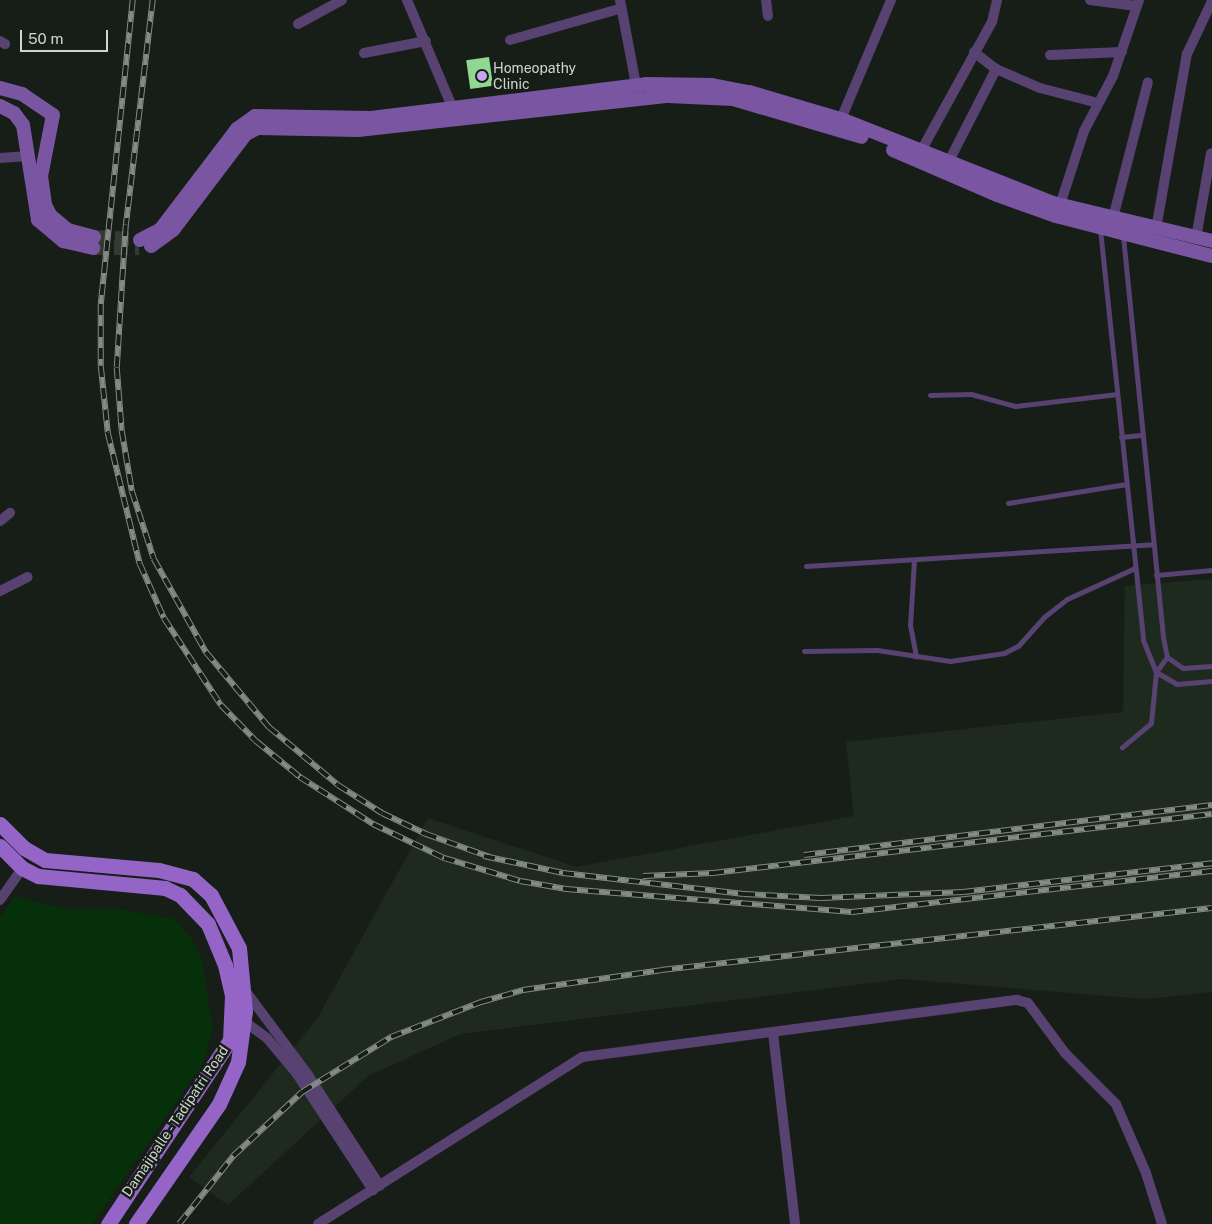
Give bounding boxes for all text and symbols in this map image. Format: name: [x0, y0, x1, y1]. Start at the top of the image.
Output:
scale bar: [22, 20, 110, 52]
text: 50 m: [28, 30, 63, 47]
place label: Homeopathy Clinic: [493, 60, 576, 92]
marker: Homeopathy Clinic: [475, 69, 489, 83]
street label: Damajipalle - Tadipatri Road: [117, 1041, 233, 1201]

